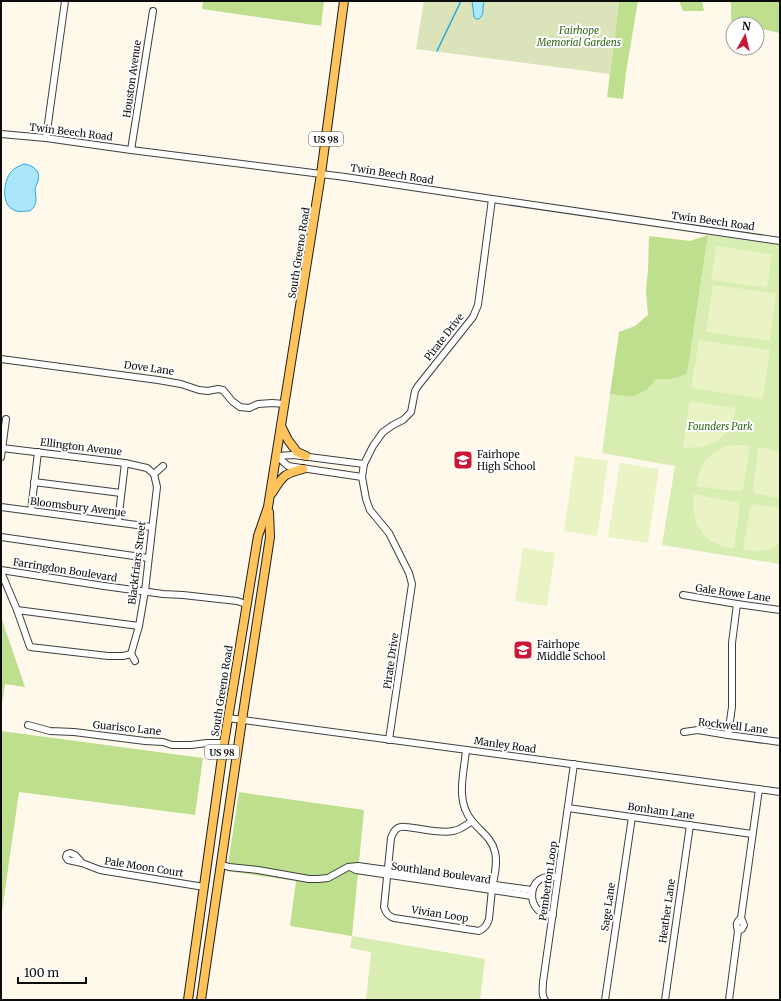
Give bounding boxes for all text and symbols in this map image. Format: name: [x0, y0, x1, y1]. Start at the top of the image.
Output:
north arrow: [725, 16, 765, 56]
text: N: [741, 19, 752, 34]
park label: Fairhope Memorial Gardens: [536, 24, 621, 49]
street label: Houston Avenue: [120, 39, 144, 119]
street label: Twin Beech Road: [29, 120, 113, 144]
road number: US 98: [309, 132, 343, 146]
street label: Twin Beech Road: [350, 161, 434, 187]
street label: South Greeno Road: [285, 207, 313, 299]
street label: Twin Beech Road: [671, 209, 755, 233]
street label: Pirate Drive: [421, 311, 467, 363]
street label: Dove Lane: [123, 358, 175, 378]
park label: Founders Park: [687, 420, 753, 433]
street label: Ellington Avenue: [39, 436, 123, 458]
place label: Fairhope High School: [477, 448, 536, 473]
school or university icon: Fairhope High School: [452, 449, 474, 471]
street label: Bloomsbury Avenue: [29, 495, 127, 519]
street label: Blackfriars Street: [125, 521, 149, 605]
street label: Farringdon Boulevard: [12, 555, 118, 585]
street label: Gale Rowe Lane: [695, 581, 771, 605]
street label: Pirate Drive: [381, 632, 401, 690]
place label: Fairhope Middle School: [537, 638, 606, 663]
school or university icon: Fairhope Middle School: [512, 639, 534, 661]
street label: South Greeno Road: [208, 645, 236, 737]
street label: Rockwell Lane: [697, 715, 769, 737]
street label: Guarisco Lane: [92, 718, 162, 738]
street label: Manley Road: [473, 734, 537, 756]
road number: US 98: [205, 745, 239, 759]
street label: Bonham Lane: [627, 800, 695, 822]
street label: Pemberton Loop: [536, 840, 560, 922]
street label: Pale Moon Court: [103, 854, 185, 880]
street label: Southland Boulevard: [390, 860, 492, 886]
street label: Heather Lane: [656, 878, 678, 944]
street label: Sage Lane: [598, 882, 618, 932]
street label: Vivian Loop: [410, 903, 469, 925]
scale bar: [18, 959, 86, 985]
text: 100 m: [24, 965, 59, 980]

